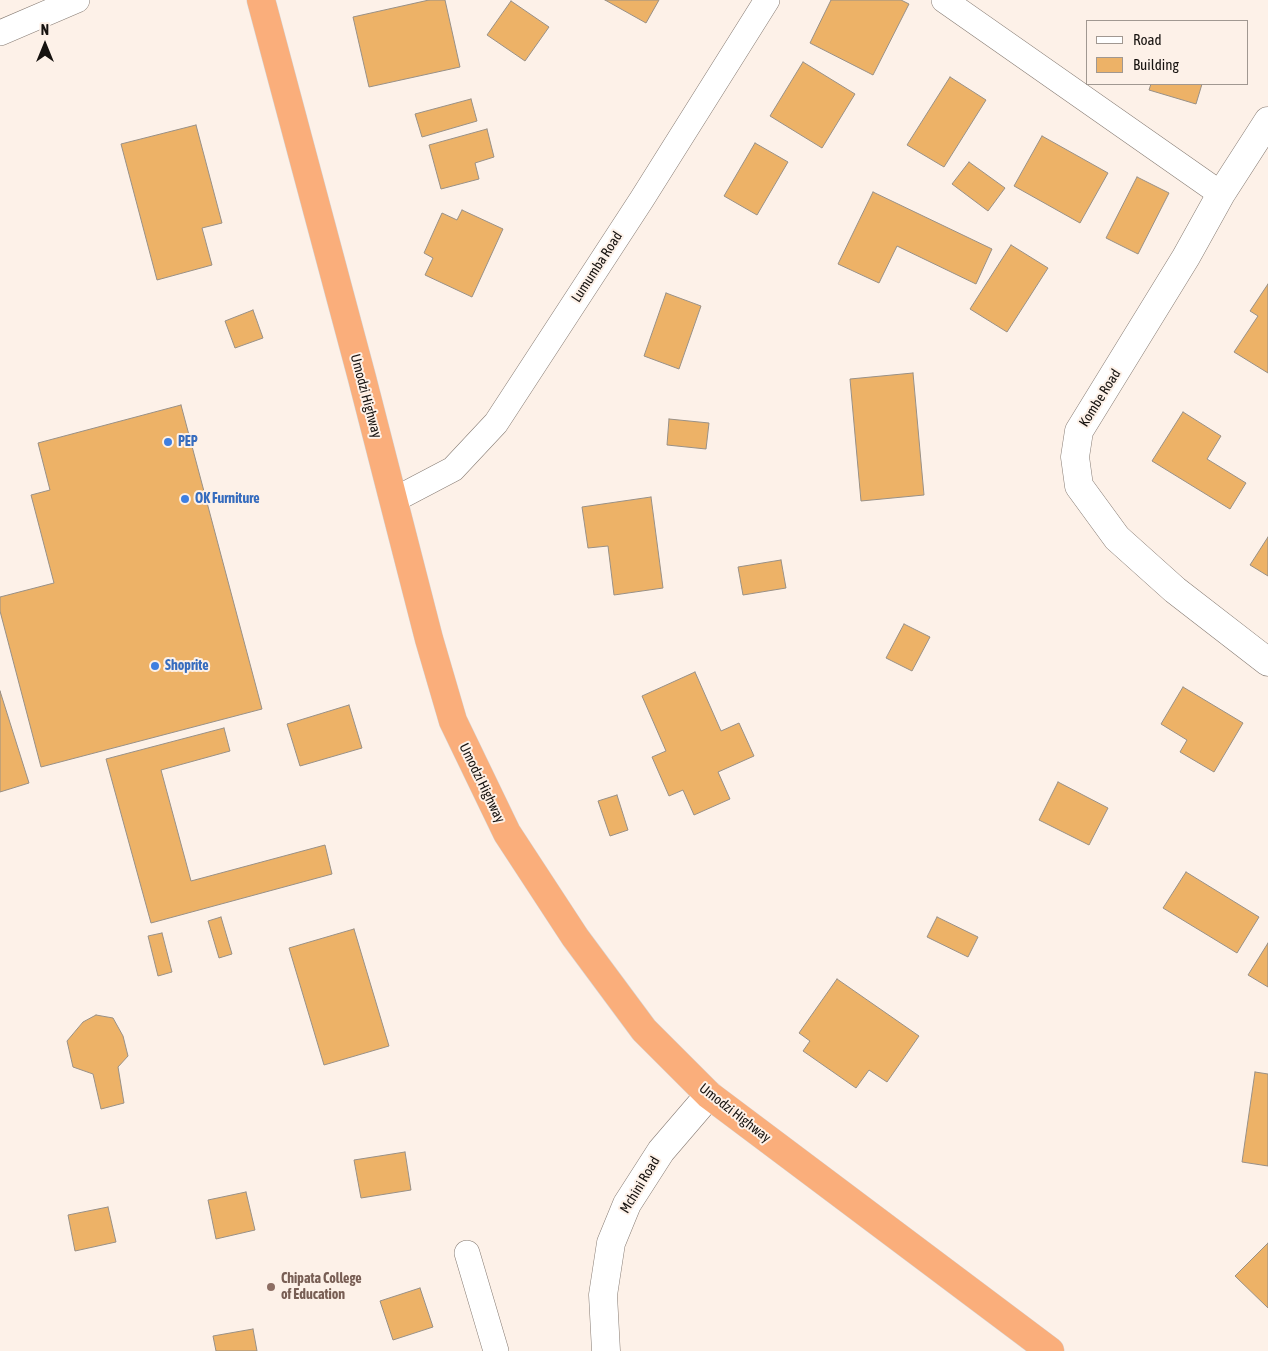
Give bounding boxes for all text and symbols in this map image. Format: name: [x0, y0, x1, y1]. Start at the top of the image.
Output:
north arrow: [20, 20, 70, 70]
legend: [1086, 20, 1248, 85]
text: N: [41, 22, 49, 38]
text: Road: [1133, 31, 1162, 48]
text: Building: [1133, 56, 1179, 73]
street label: Lumumba Road: [568, 229, 626, 305]
street label: Umodzi Highway: [347, 352, 385, 440]
street label: Kombe Road: [1076, 366, 1124, 430]
place label: PEP: [178, 434, 198, 450]
marker: PEP: [162, 436, 174, 448]
place label: OK Furniture: [195, 491, 260, 507]
marker: OK Furniture: [179, 493, 191, 505]
place label: Shoprite: [165, 658, 208, 674]
marker: Shoprite: [149, 660, 161, 672]
street label: Umodzi Highway: [456, 740, 508, 826]
street label: Umodzi Highway: [696, 1080, 774, 1146]
street label: Mchini Road: [617, 1154, 663, 1216]
place label: Chipata College of Education: [281, 1271, 362, 1304]
marker: Chipata College of Education: [265, 1281, 277, 1293]

